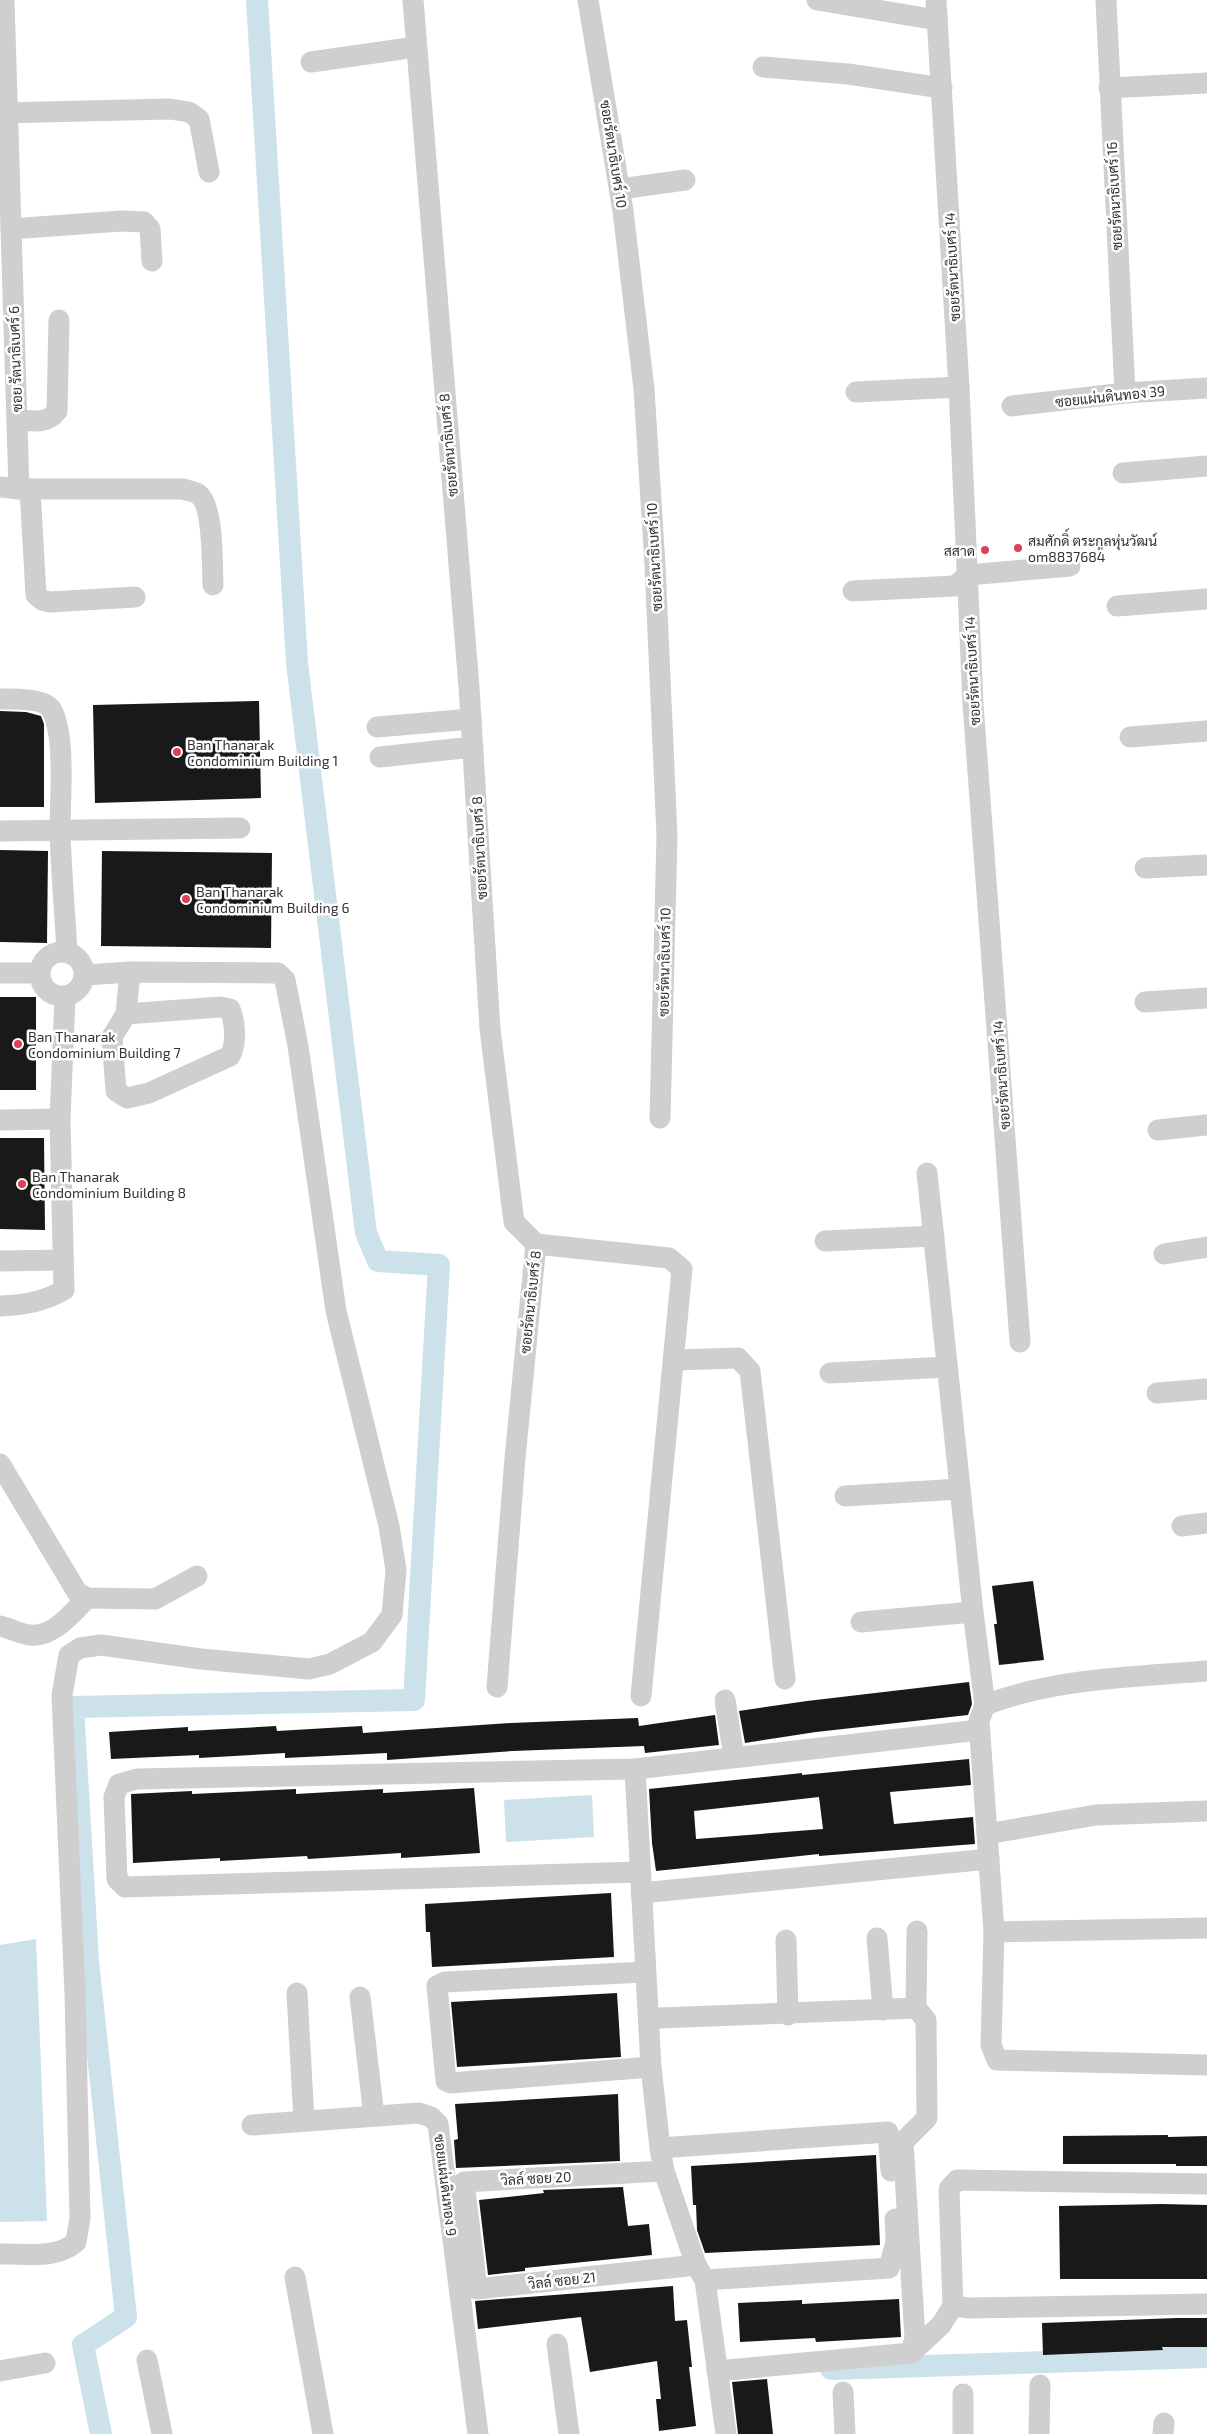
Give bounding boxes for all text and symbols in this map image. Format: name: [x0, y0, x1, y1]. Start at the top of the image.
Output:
street label: ซอยรัตนาธิเบศร์ 10: [597, 99, 631, 209]
street label: ซอยรัตนาธิเบศร์ 16: [1103, 141, 1125, 251]
street label: ซอยรัตนาธิเบศร์ 14: [941, 212, 963, 322]
street label: ซอย รัตนาธิเบศร์ 6: [5, 306, 25, 412]
street label: ซอยแผ่นดินทอง 39: [1054, 382, 1166, 410]
street label: ซอยรัตนาธิเบศร์ 8: [435, 393, 461, 497]
street label: ซอยรัตนาธิเบศร์ 10: [643, 502, 665, 612]
place label: สมศักดิ์ ตระกูลหุ่นวัฒน์ om8837684: [1028, 528, 1157, 565]
place label: สสาด: [944, 542, 975, 559]
marker: สมศักดิ์ ตระกูลหุ่นวัฒน์ om8837684: [1012, 542, 1024, 554]
marker: สสาด: [979, 544, 991, 556]
street label: ซอยรัตนาธิเบศร์ 14: [961, 616, 983, 726]
place label: Ban Thanarak Condominium Building 1: [187, 736, 338, 769]
marker: Ban Thanarak Condominium Building 1: [171, 746, 183, 758]
street label: ซอยรัตนาธิเบศร์ 8: [468, 796, 490, 900]
place label: Ban Thanarak Condominium Building 6: [196, 883, 350, 916]
marker: Ban Thanarak Condominium Building 6: [180, 893, 192, 905]
street label: ซอยรัตนาธิเบศร์ 10: [655, 907, 673, 1017]
street label: ซอยรัตนาธิเบศร์ 14: [989, 1020, 1013, 1130]
place label: Ban Thanarak Condominium Building 7: [28, 1028, 181, 1061]
marker: Ban Thanarak Condominium Building 7: [12, 1038, 24, 1050]
place label: Ban Thanarak Condominium Building 8: [32, 1168, 186, 1201]
marker: Ban Thanarak Condominium Building 8: [16, 1178, 28, 1190]
street label: ซอยรัตนาธิเบศร์ 8: [516, 1250, 544, 1354]
street label: ซอยแผ่นดินทอง 9: [431, 2133, 461, 2237]
street label: วิลล์ ซอย 20: [499, 2168, 572, 2188]
street label: วิลล์ ซอย 21: [526, 2268, 597, 2292]

